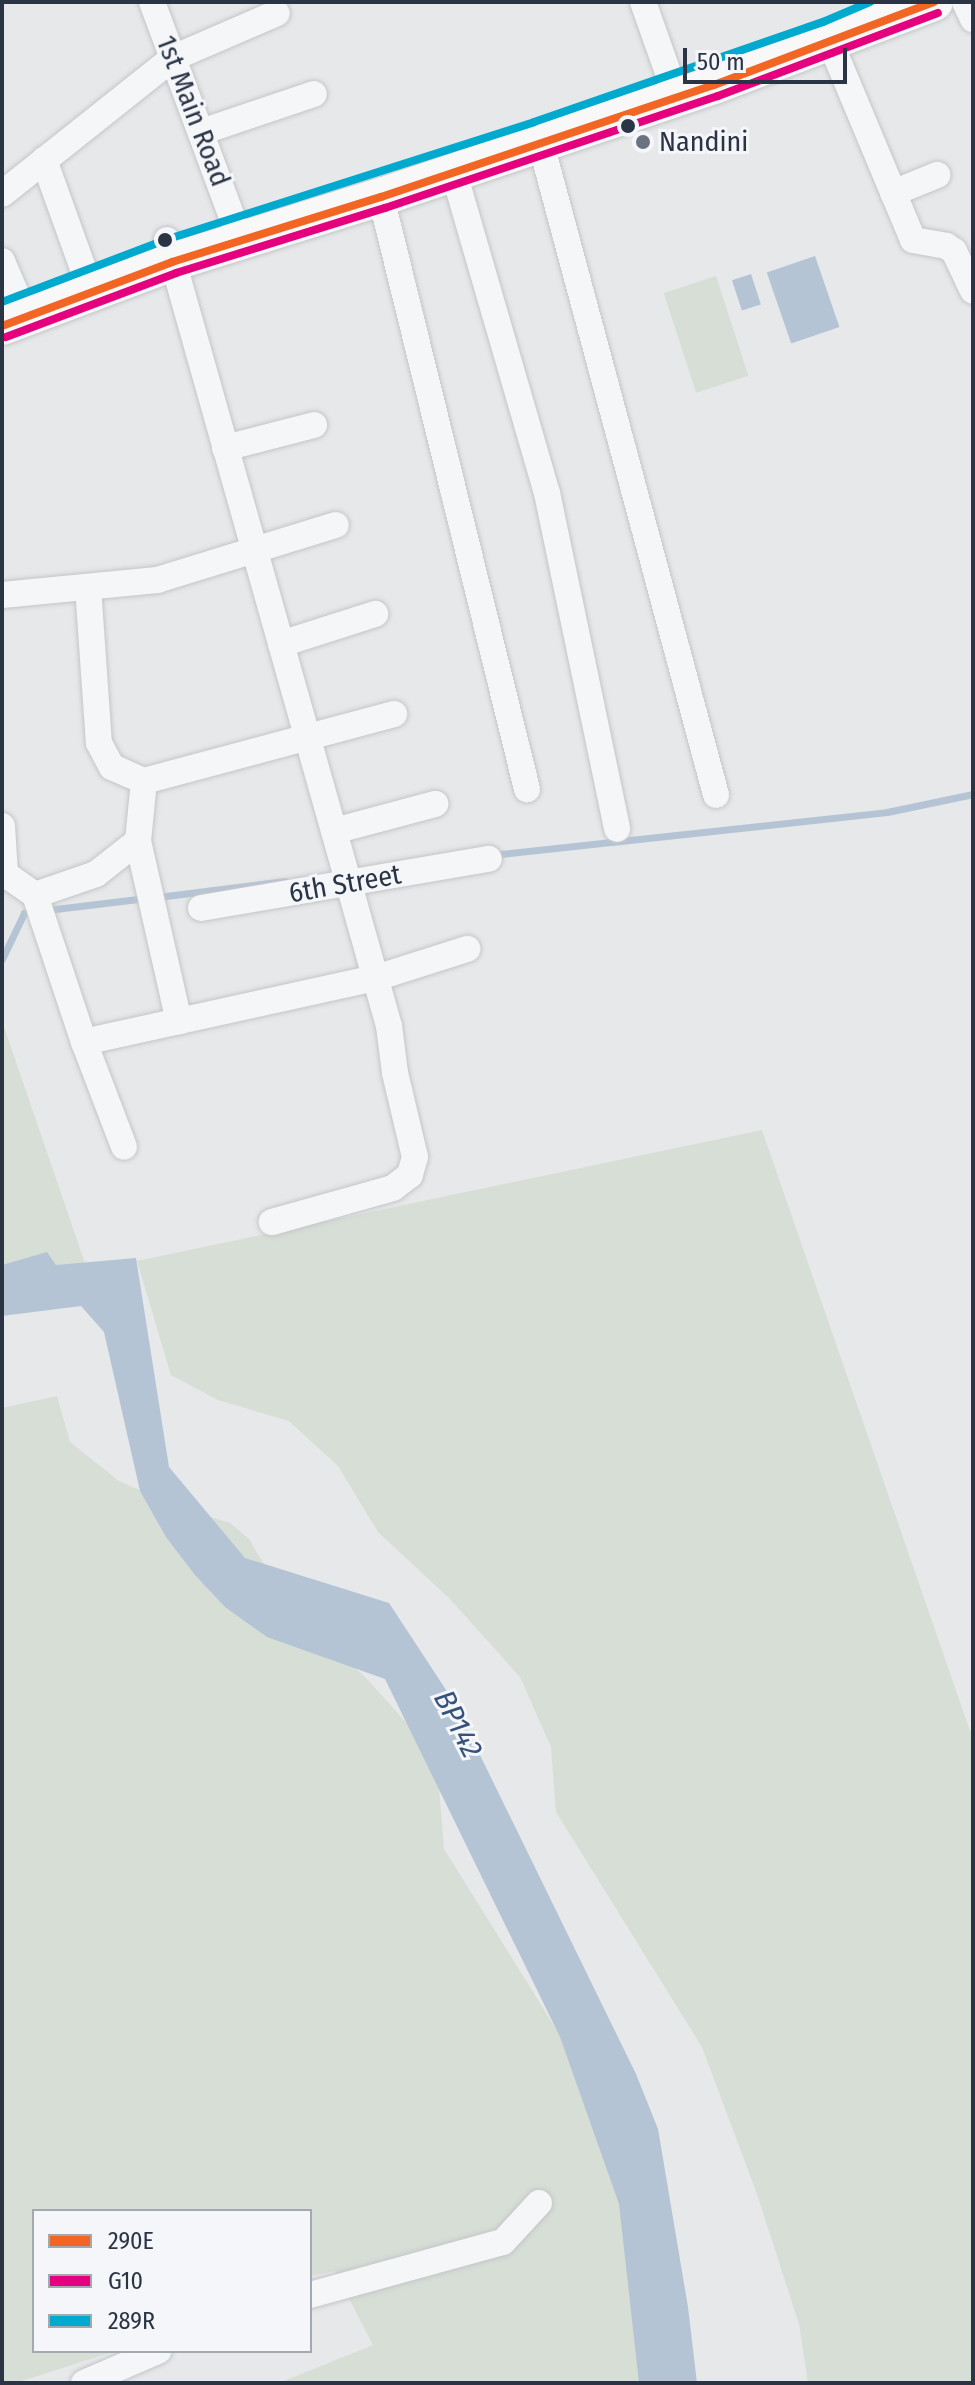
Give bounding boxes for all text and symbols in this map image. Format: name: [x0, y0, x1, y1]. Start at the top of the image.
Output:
street label: 1st Main Road: [149, 31, 237, 191]
scale bar: [687, 32, 851, 82]
text: 50 m: [697, 48, 745, 76]
unlabelled marker: [620, 118, 636, 134]
place label: Nandini: [659, 125, 748, 159]
marker: Nandini: [634, 133, 652, 151]
unlabelled marker: [157, 232, 173, 248]
street label: 6th Street: [286, 858, 404, 910]
water label: BP142: [426, 1684, 490, 1764]
legend: [32, 2209, 312, 2353]
text: 290E: [108, 2227, 154, 2255]
text: G10: [108, 2267, 143, 2295]
text: 289R: [108, 2307, 155, 2335]

